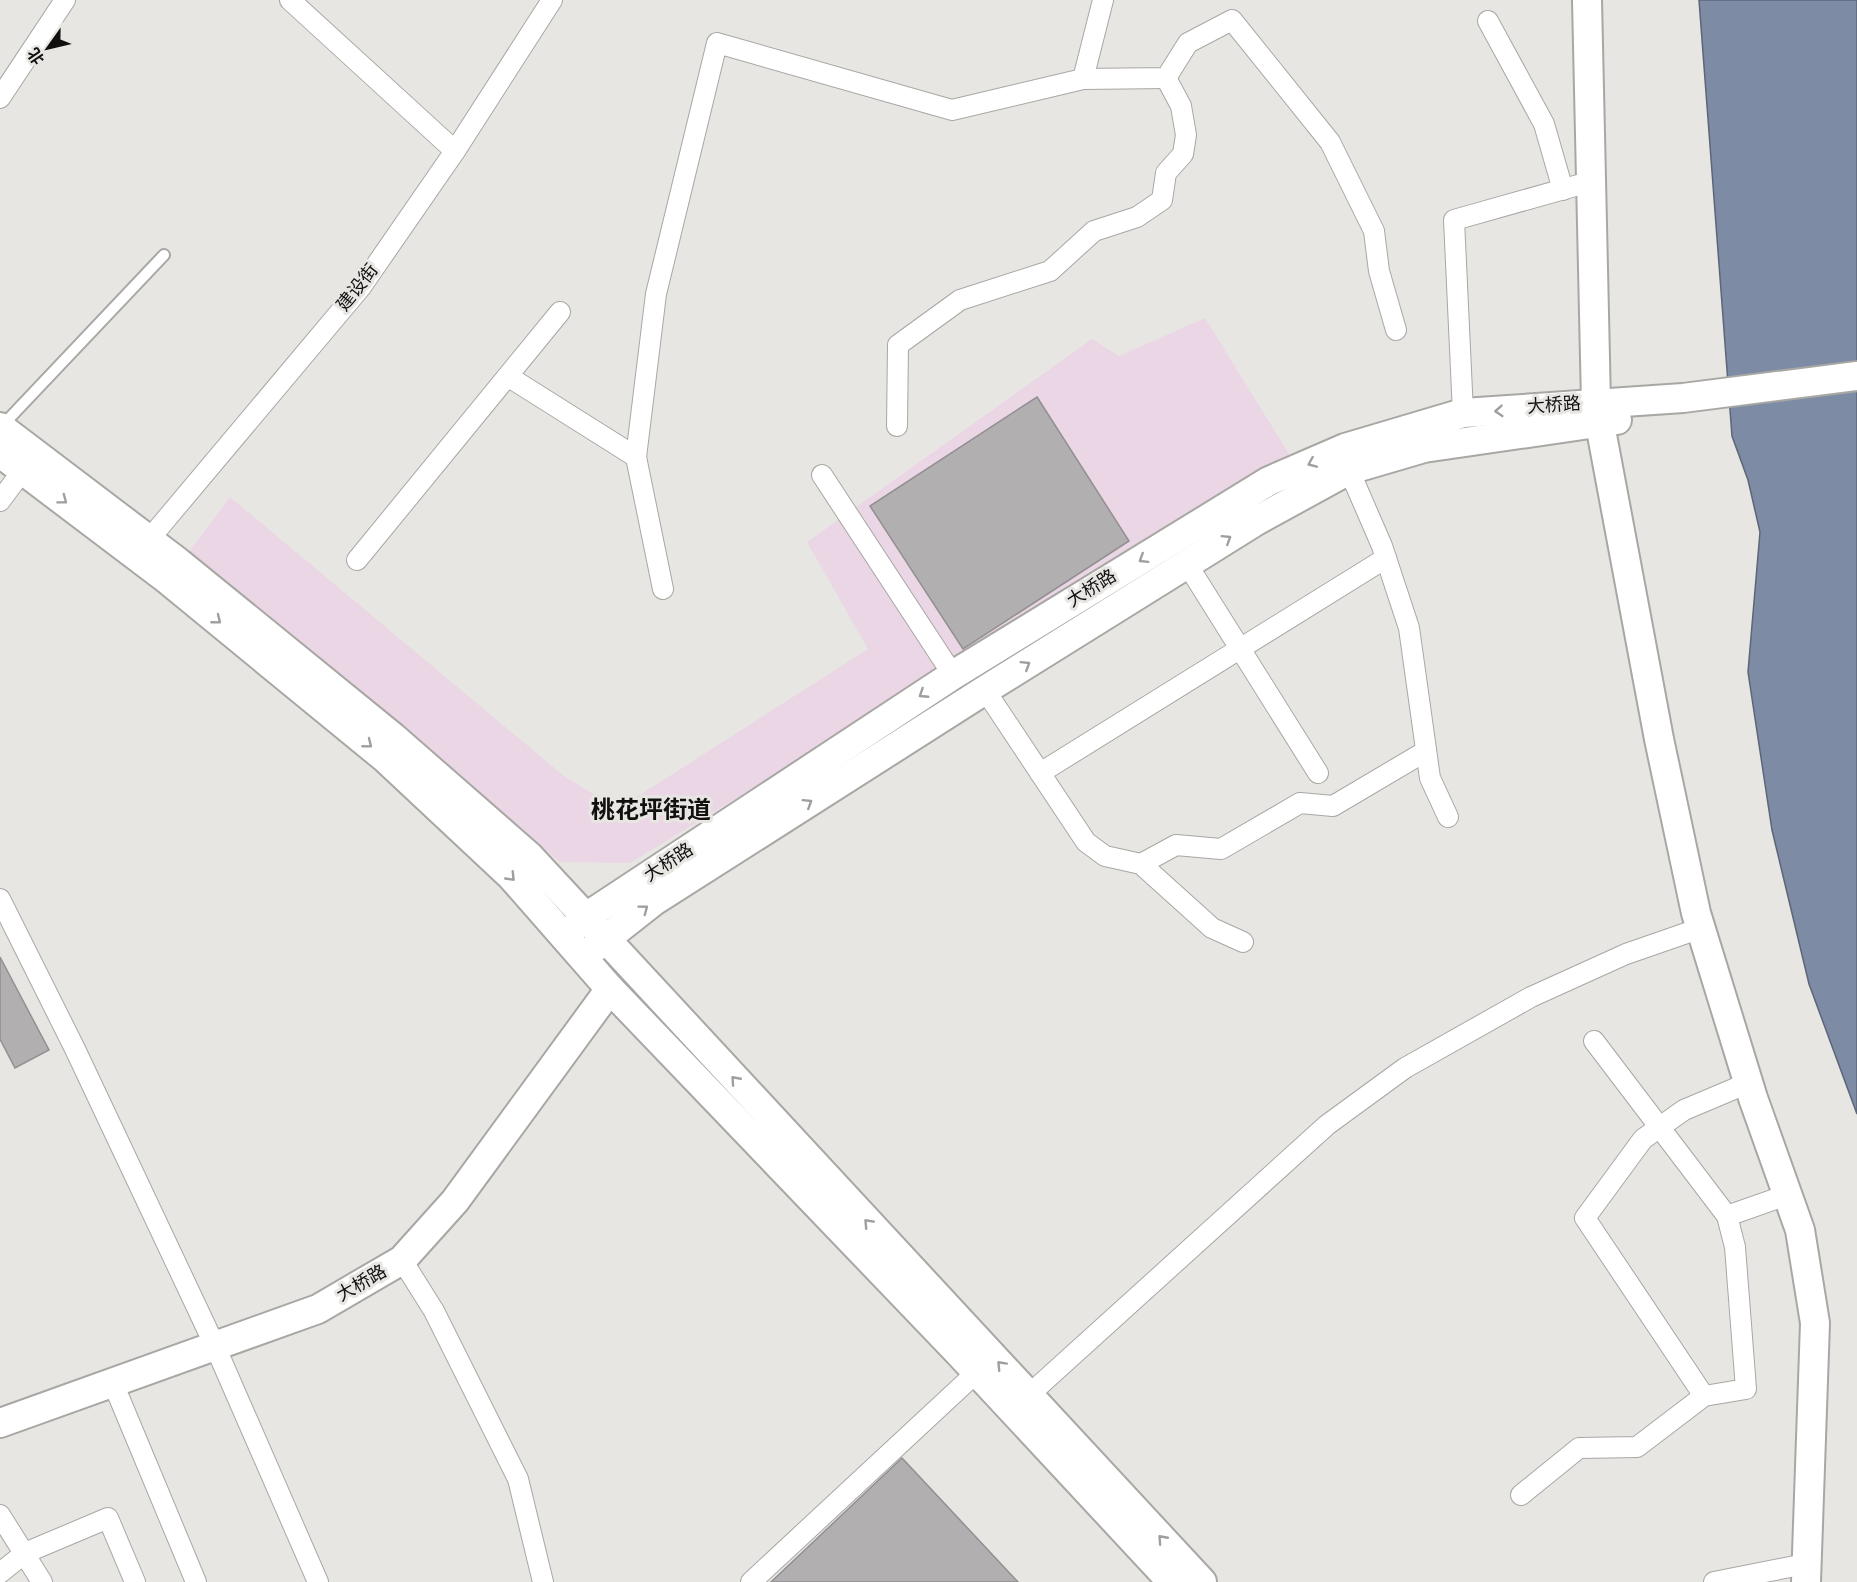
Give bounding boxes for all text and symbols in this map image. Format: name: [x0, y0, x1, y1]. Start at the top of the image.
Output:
north arrow: [18, 18, 78, 78]
text: 北: [24, 45, 48, 68]
street label: 建设街: [333, 260, 382, 315]
street label: 大桥路: [1526, 393, 1582, 417]
one-way arrow: [1494, 404, 1503, 417]
one-way arrow: [1307, 456, 1318, 468]
one-way arrow: [57, 493, 68, 504]
one-way arrow: [1221, 535, 1231, 547]
one-way arrow: [1139, 551, 1149, 563]
street label: 大桥路: [1063, 565, 1120, 611]
one-way arrow: [210, 613, 221, 624]
one-way arrow: [1020, 660, 1030, 672]
one-way arrow: [919, 687, 930, 698]
one-way arrow: [361, 737, 372, 748]
district label: 桃花坪街道: [591, 797, 711, 823]
one-way arrow: [801, 799, 812, 810]
street label: 大桥路: [640, 839, 697, 885]
one-way arrow: [504, 870, 515, 880]
one-way arrow: [638, 905, 649, 916]
one-way arrow: [731, 1076, 742, 1087]
one-way arrow: [864, 1219, 875, 1229]
street label: 大桥路: [333, 1261, 390, 1305]
one-way arrow: [997, 1362, 1008, 1372]
one-way arrow: [1158, 1535, 1169, 1545]

